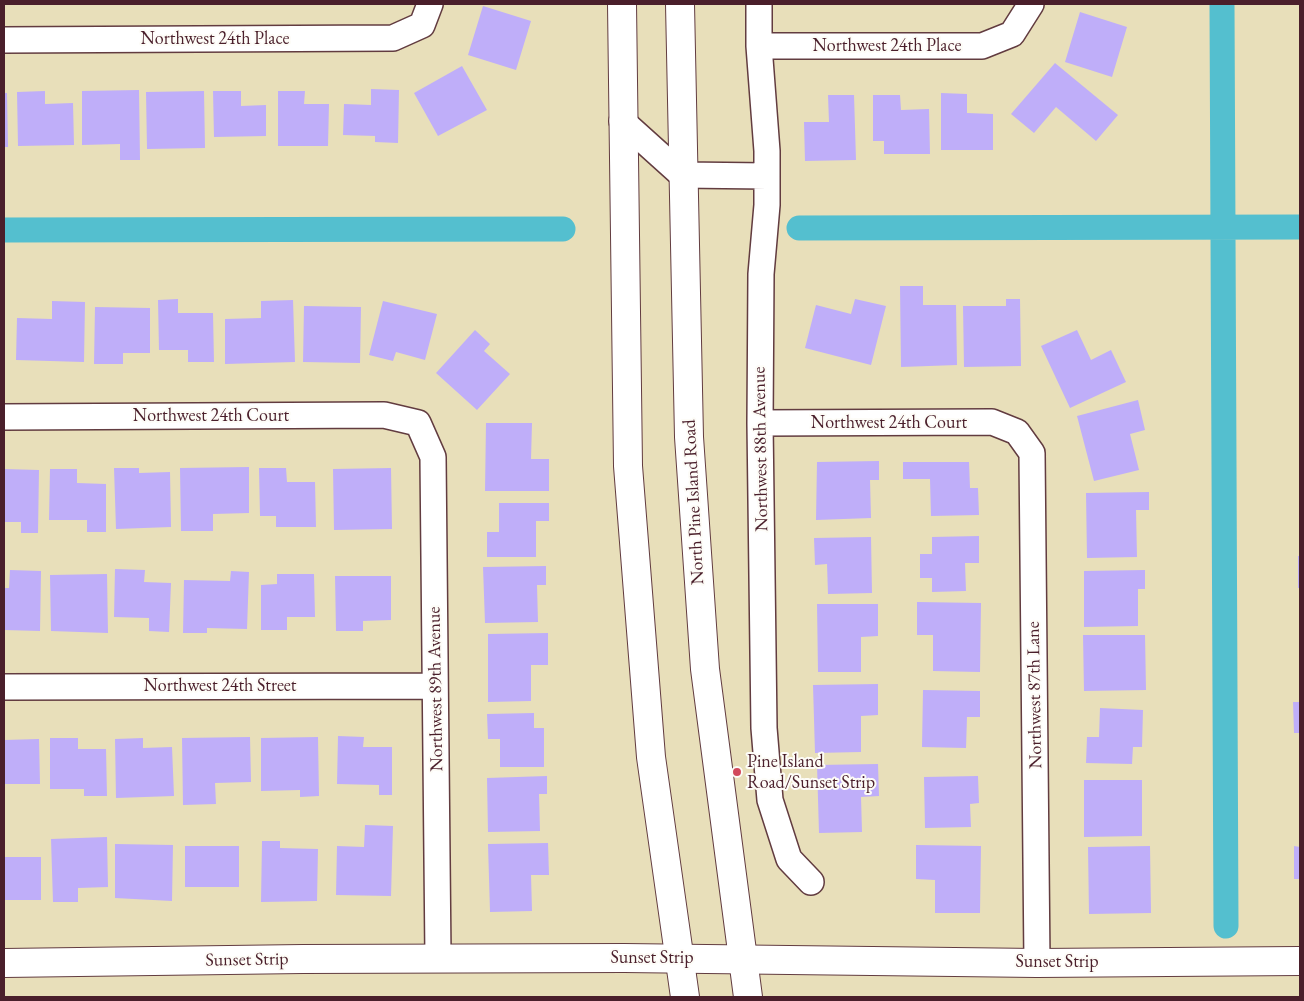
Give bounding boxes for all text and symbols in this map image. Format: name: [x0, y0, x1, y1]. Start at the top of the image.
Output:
street label: Northwest 24th Place: [141, 28, 289, 50]
street label: Northwest 24th Place: [813, 35, 961, 57]
street label: Northwest 88th Avenue: [749, 366, 773, 532]
street label: Northwest 24th Court: [133, 405, 289, 427]
street label: Northwest 24th Court: [811, 412, 967, 434]
street label: North Pine Island Road: [679, 419, 709, 585]
street label: Northwest 89th Avenue: [424, 606, 448, 772]
street label: Northwest 87th Lane: [1023, 621, 1047, 769]
street label: Northwest 24th Street: [144, 675, 296, 697]
place label: Pine Island Road/Sunset Strip: [747, 751, 875, 794]
marker: Pine Island Road/Sunset Strip: [731, 766, 743, 778]
street label: Sunset Strip: [610, 947, 694, 969]
street label: Sunset Strip: [205, 948, 289, 972]
street label: Sunset Strip: [1015, 951, 1099, 973]

